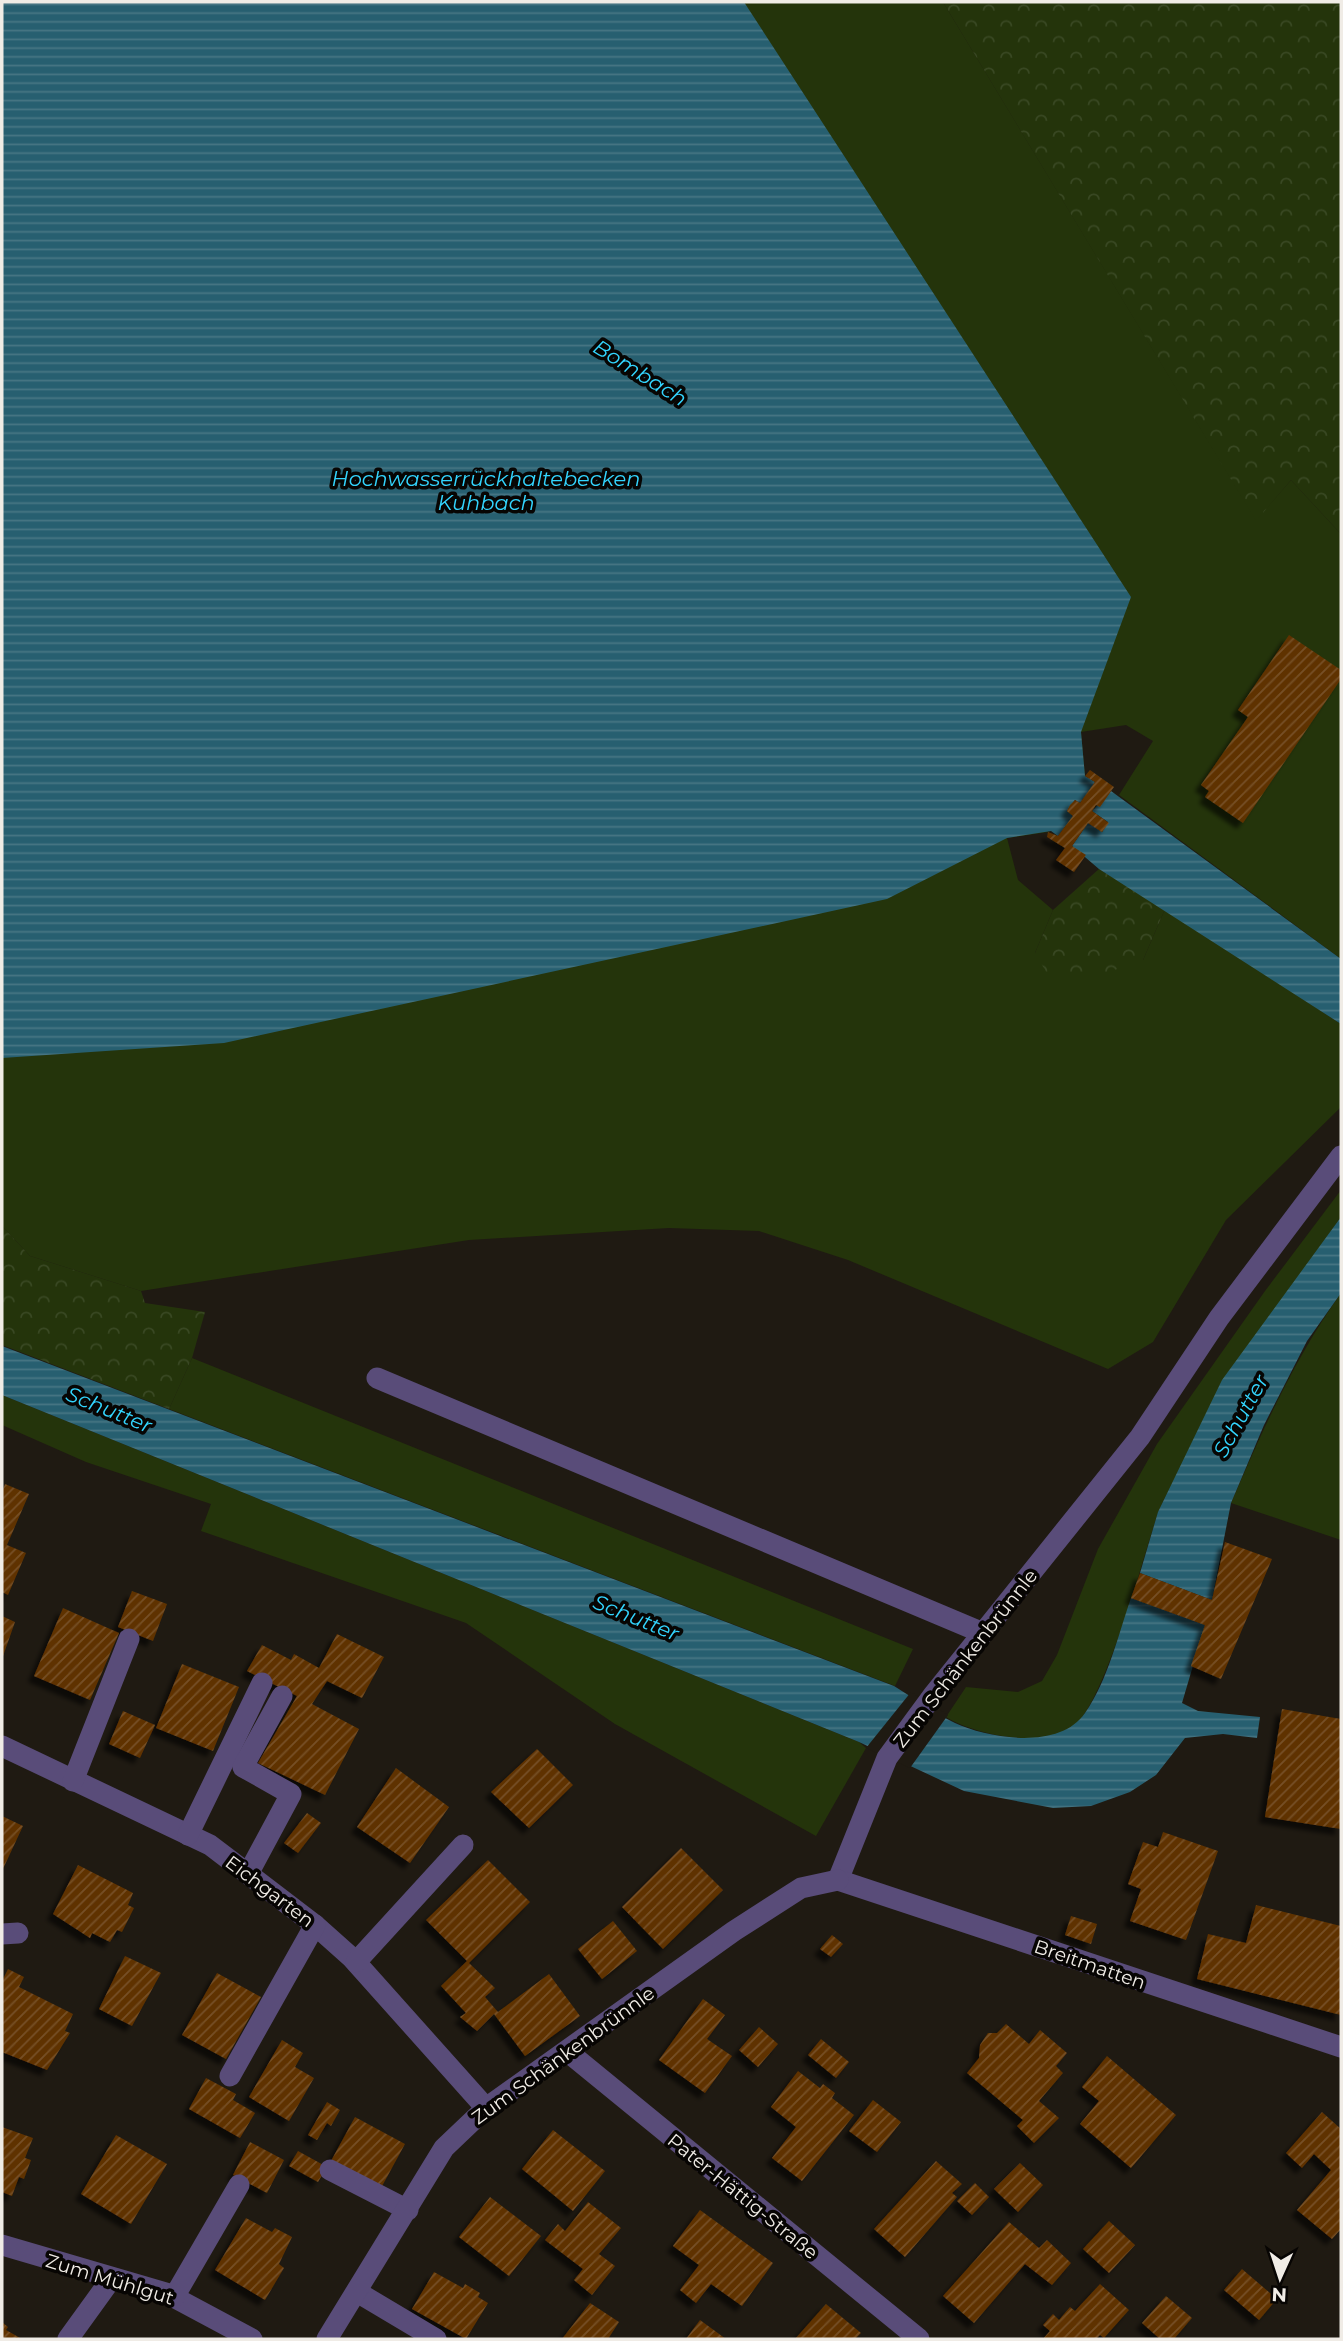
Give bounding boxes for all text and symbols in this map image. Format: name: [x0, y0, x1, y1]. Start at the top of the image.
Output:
water label: Bombach: [589, 334, 692, 411]
water label: Hochwasserrückhaltebecken Kuhbach: [332, 466, 640, 515]
water label: Schutter: [1208, 1370, 1274, 1461]
water label: Schutter: [63, 1381, 156, 1438]
street label: Zum Schänkenbrünnle: [889, 1565, 1042, 1752]
water label: Schutter: [590, 1589, 683, 1646]
street label: Eichgarten: [221, 1851, 319, 1932]
street label: Breitmatten: [1031, 1935, 1149, 1994]
street label: Zum Schänkenbrünnle: [468, 1981, 659, 2129]
street label: Pater-Hättig-Straße: [663, 2129, 822, 2264]
north arrow: [1245, 2243, 1315, 2313]
street label: Zum Mühlgut: [43, 2249, 177, 2310]
text: N: [1271, 2283, 1287, 2306]

